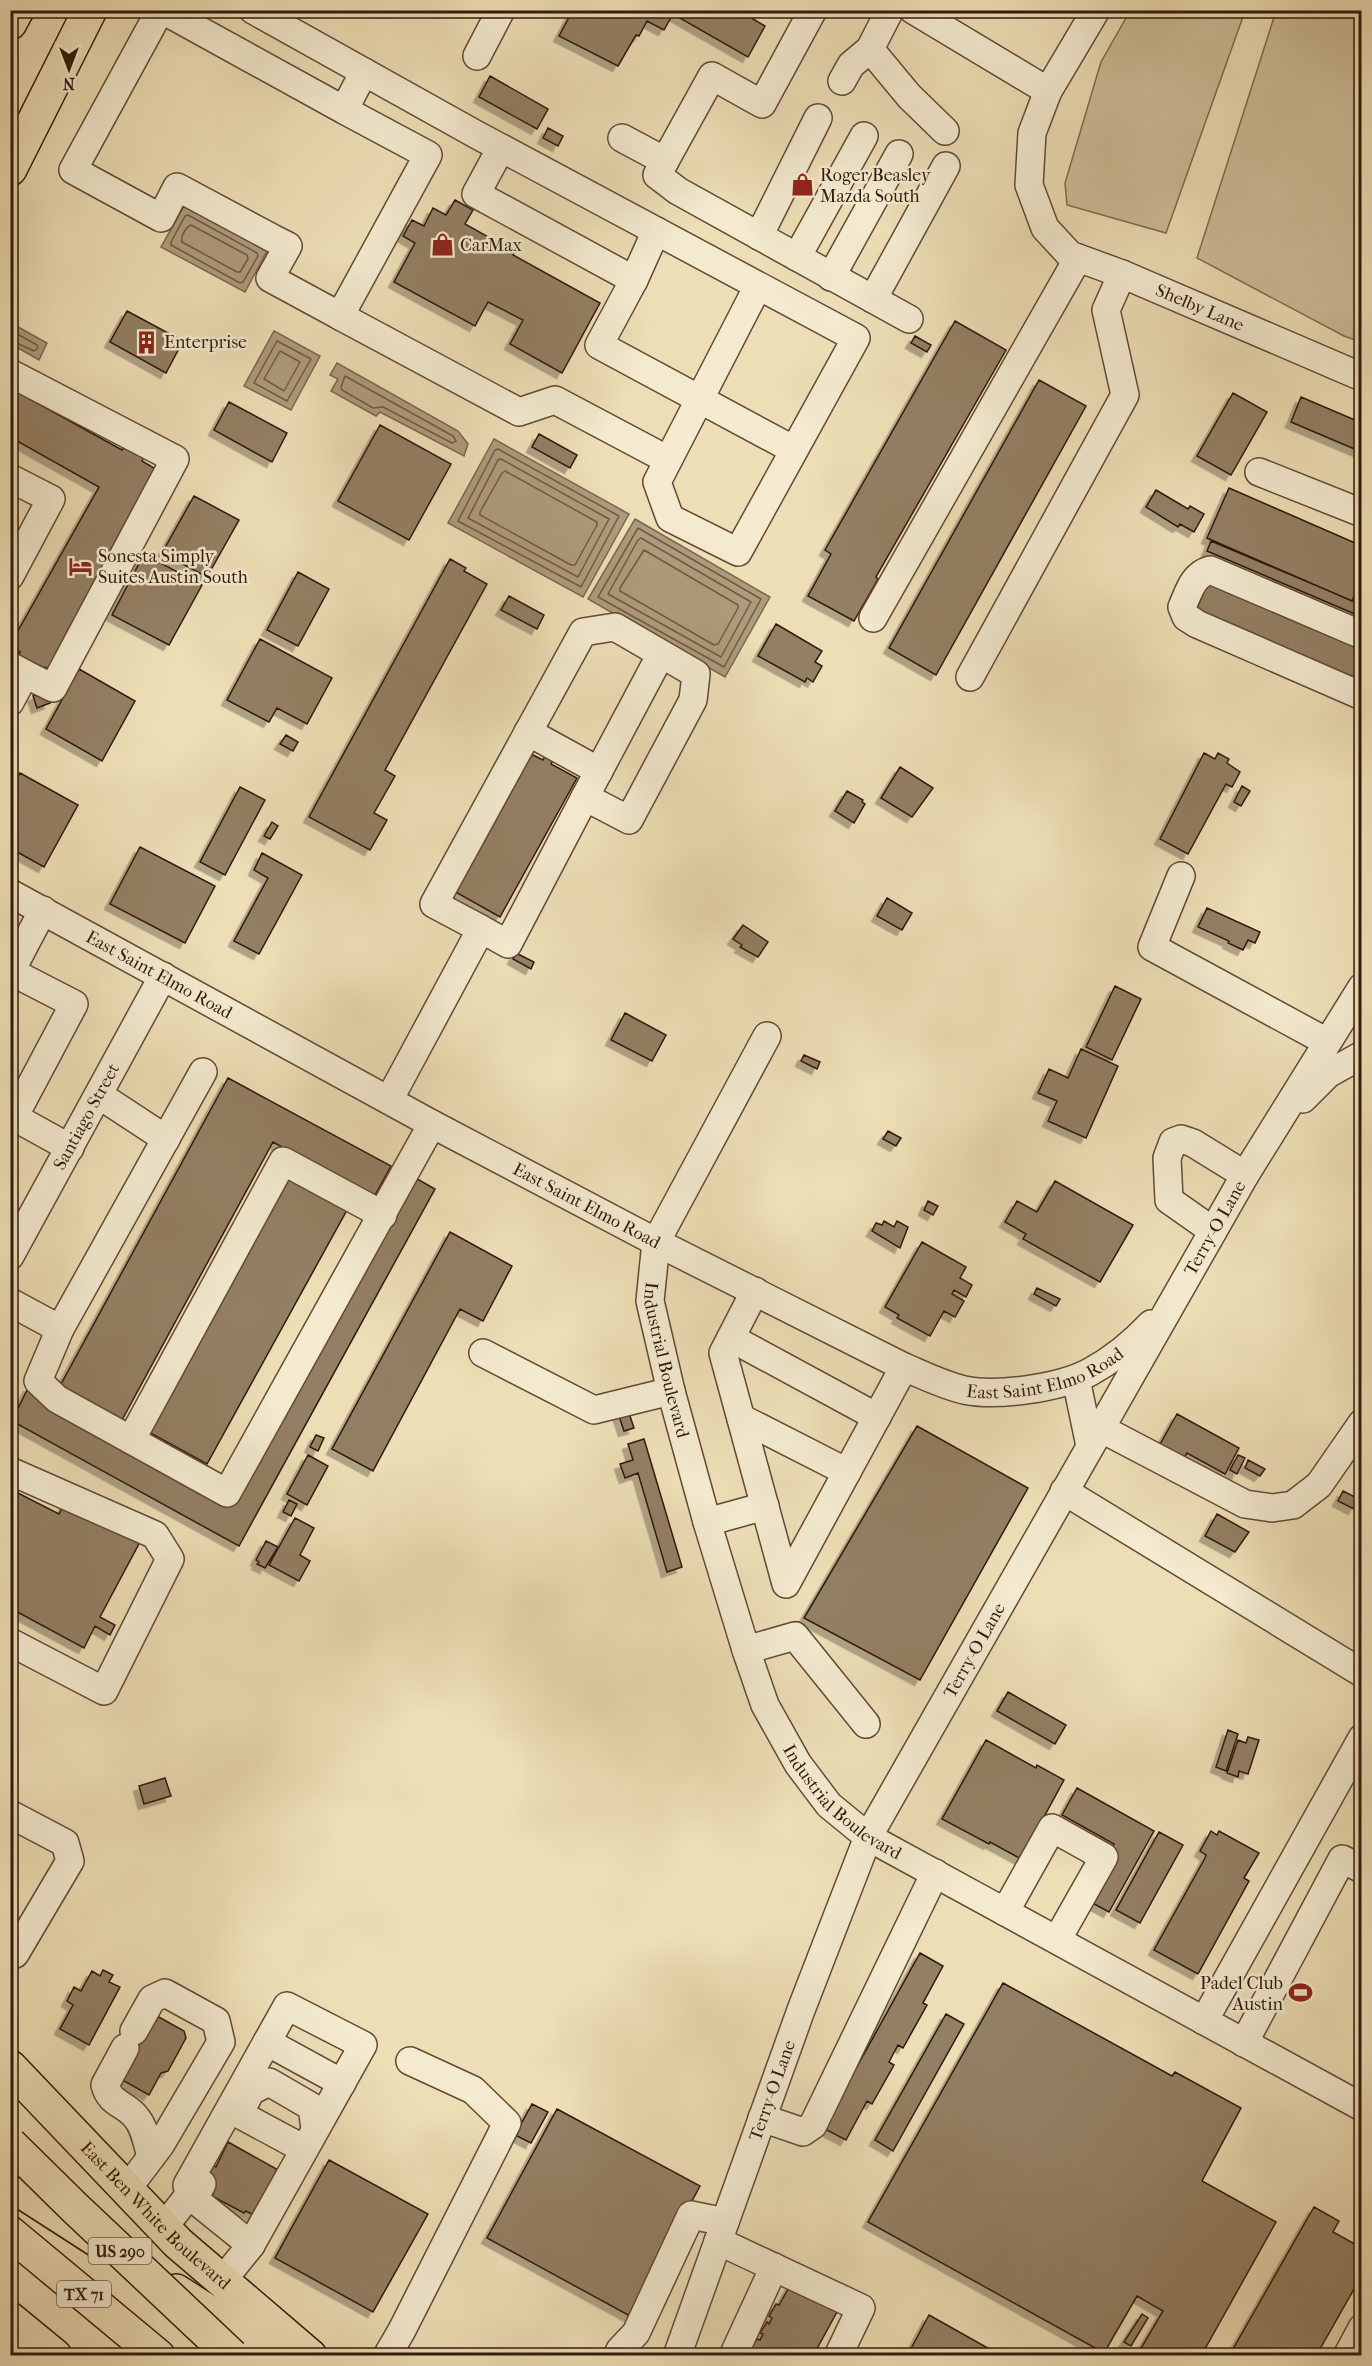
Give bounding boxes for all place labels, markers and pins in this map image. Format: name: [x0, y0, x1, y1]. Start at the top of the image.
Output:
place label: Roger Beasley Mazda South: [820, 165, 932, 207]
shop icon: Roger Beasley Mazda South: [789, 172, 815, 198]
shop icon: CarMax: [429, 232, 455, 258]
place label: CarMax: [460, 235, 522, 256]
building icon: Enterprise: [133, 329, 159, 355]
place label: Enterprise: [164, 332, 247, 353]
place label: Sonesta Simply Suites Austin South: [98, 546, 248, 588]
hotel icon: Sonesta Simply Suites Austin South: [67, 553, 93, 579]
place label: Padel Club Austin: [1200, 1973, 1284, 2015]
sports icon: Padel Club Austin: [1288, 1980, 1314, 2006]

